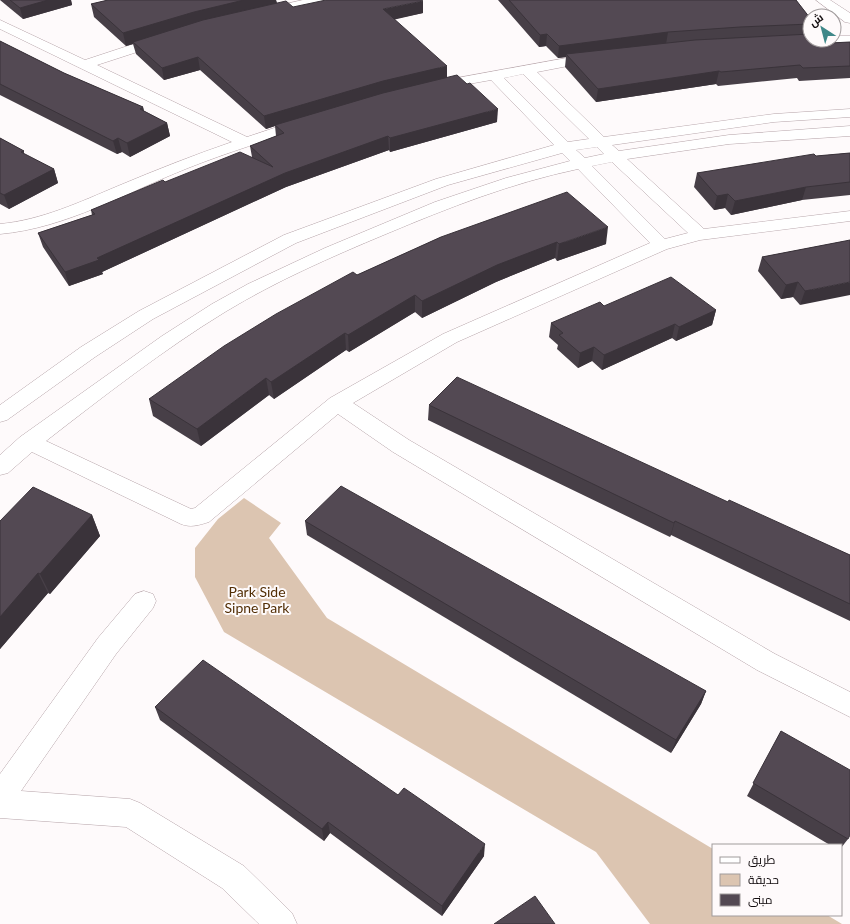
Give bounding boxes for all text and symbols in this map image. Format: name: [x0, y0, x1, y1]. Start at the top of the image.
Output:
north arrow: [802, 8, 842, 48]
text: ش: [806, 10, 826, 30]
park label: Park Side Sipne Park: [225, 583, 290, 616]
legend: [712, 844, 842, 916]
text: طريق: [748, 852, 776, 867]
text: حديقة: [748, 872, 779, 887]
text: مبنى: [748, 892, 773, 907]

